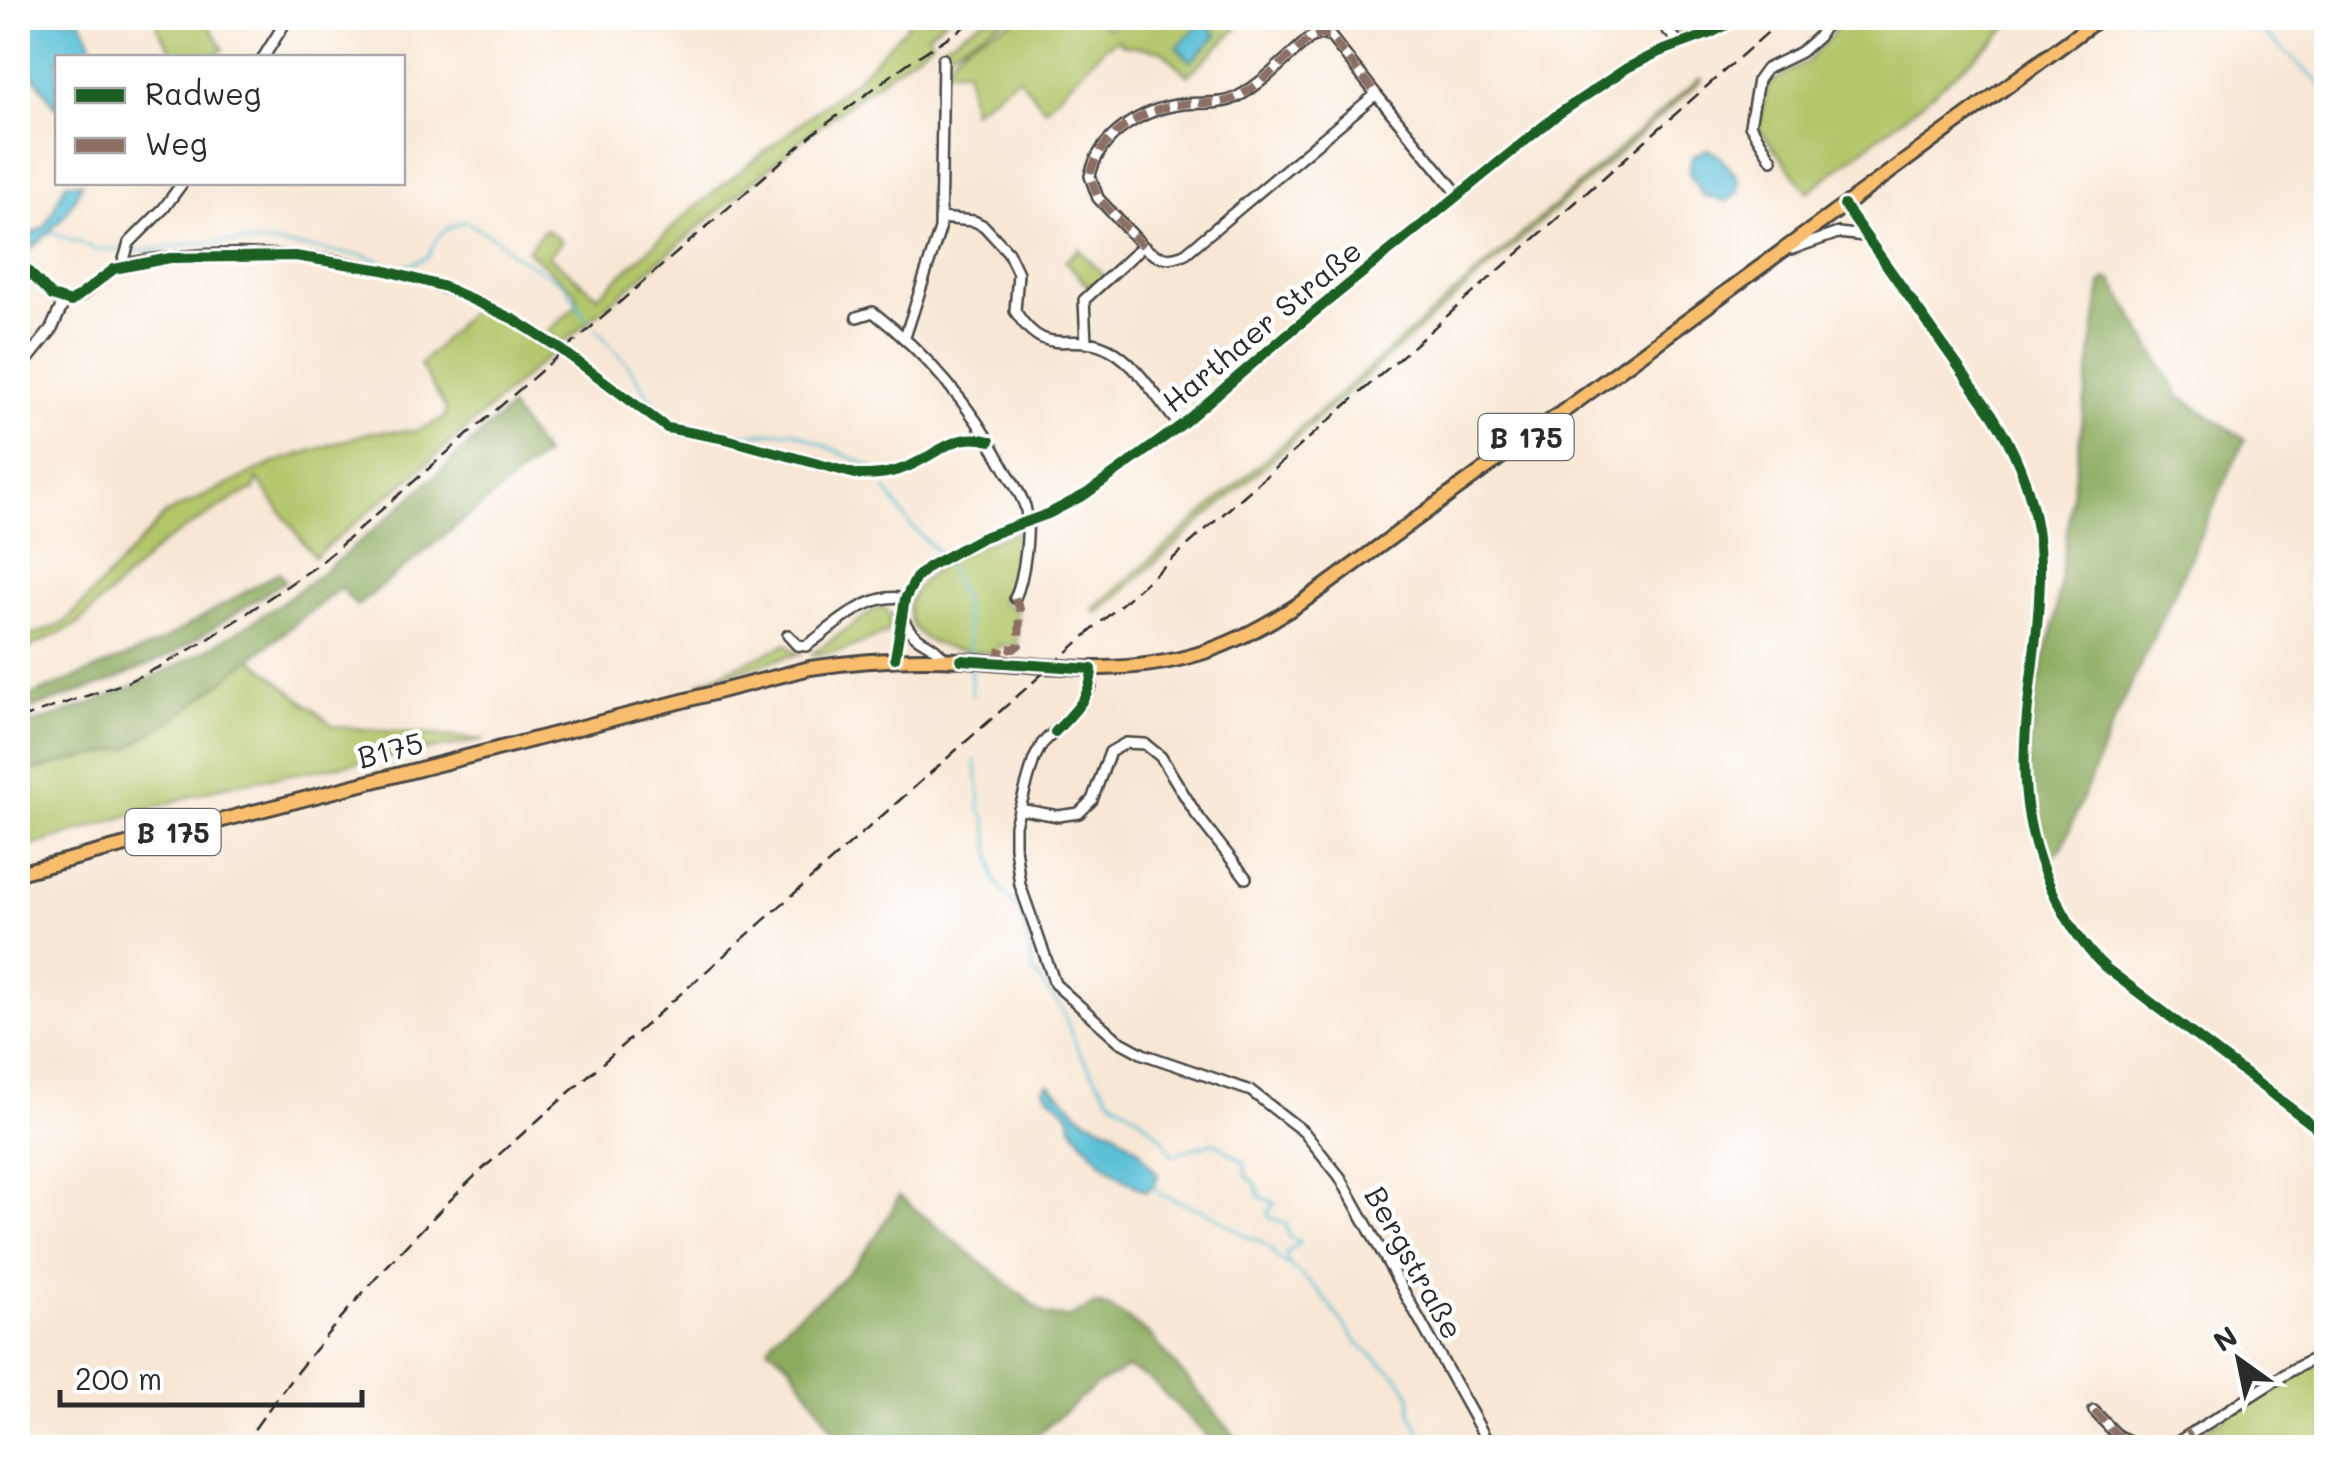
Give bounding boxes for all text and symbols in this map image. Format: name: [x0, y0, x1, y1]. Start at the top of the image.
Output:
legend: [55, 55, 405, 185]
text: Radweg: [145, 73, 261, 113]
text: Weg: [145, 123, 207, 163]
street label: Harthaer Straße: [1153, 230, 1369, 420]
road number: B 175: [1478, 414, 1574, 460]
street label: B175: [353, 722, 427, 776]
road number: B 175: [126, 809, 220, 855]
street label: Bergstraße: [1357, 1178, 1473, 1346]
north arrow: [2189, 1310, 2289, 1410]
text: N: [2206, 1317, 2244, 1359]
scale bar: [60, 1345, 362, 1407]
text: 200 m: [75, 1358, 162, 1398]

